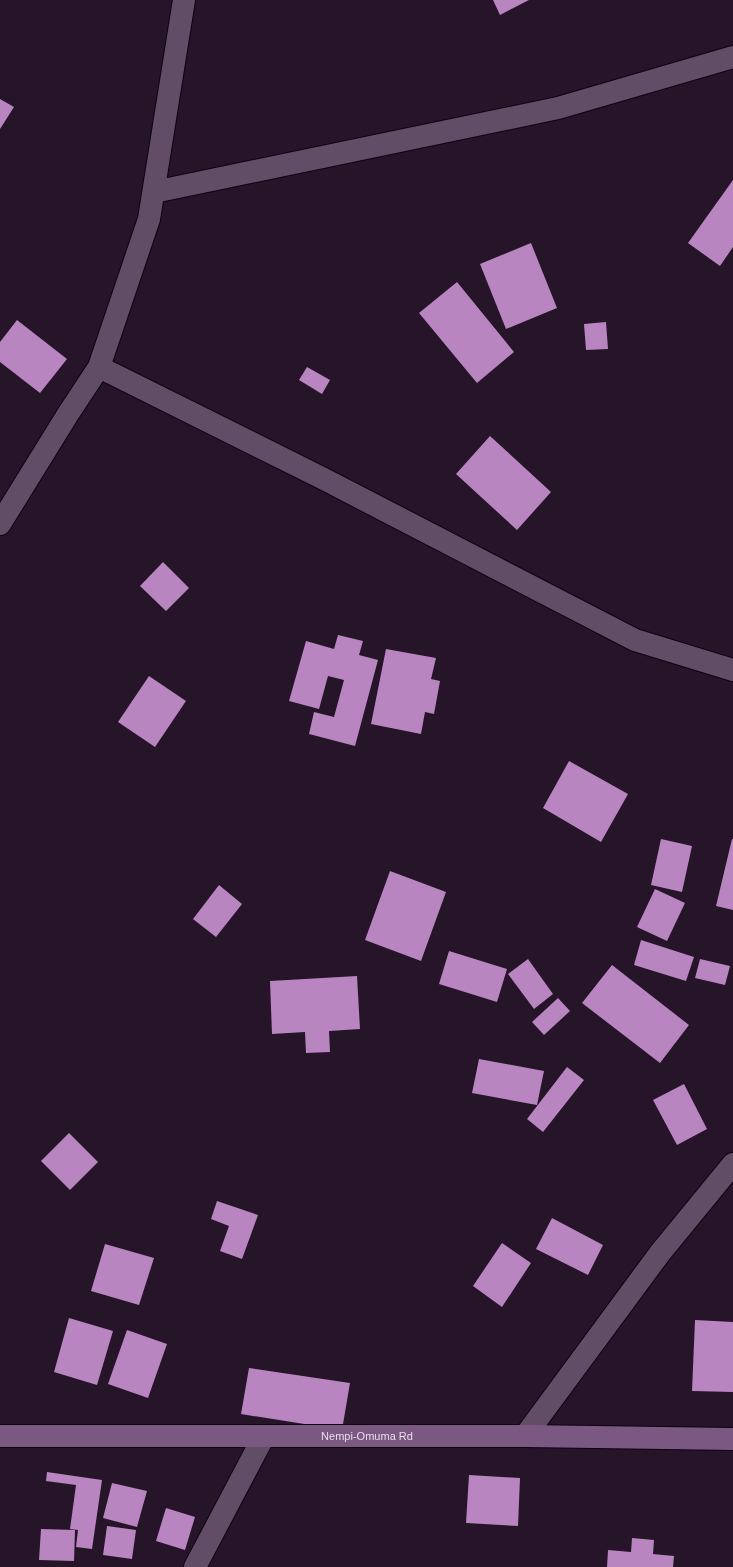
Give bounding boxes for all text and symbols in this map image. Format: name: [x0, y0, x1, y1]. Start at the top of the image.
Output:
street label: Nempi-Omuma Rd: [321, 1430, 413, 1442]

